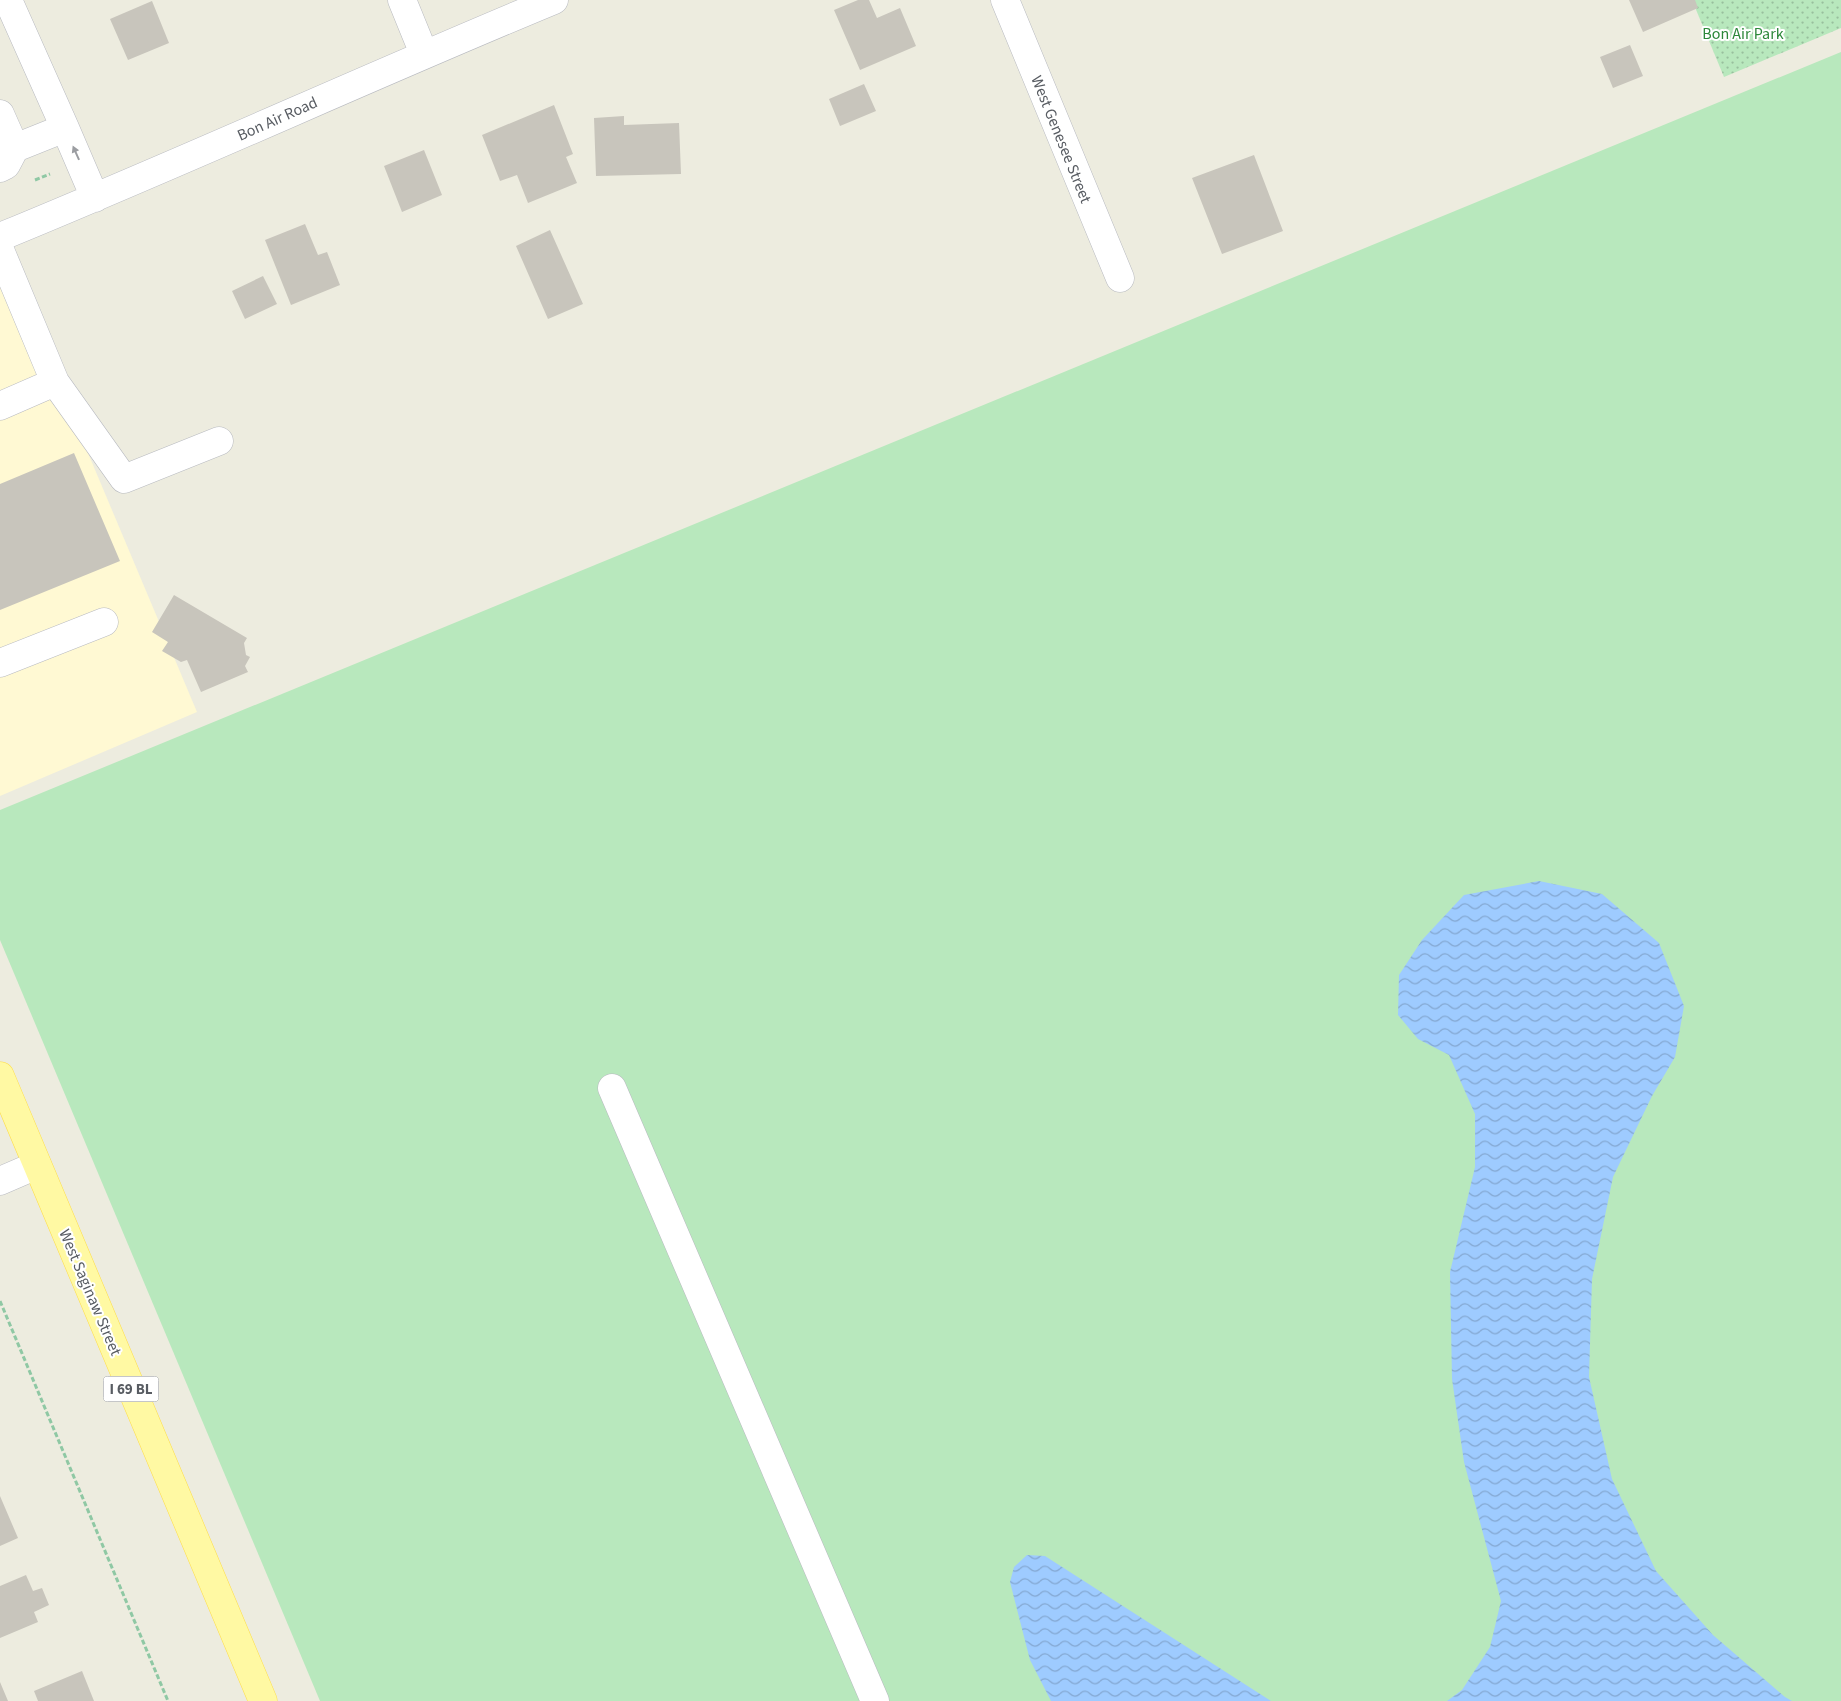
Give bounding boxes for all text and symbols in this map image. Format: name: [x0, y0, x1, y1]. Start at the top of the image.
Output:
park label: Bon Air Park: [1702, 23, 1784, 45]
street label: West Genesee Street: [1025, 72, 1097, 207]
street label: Bon Air Road: [234, 91, 321, 146]
one-way arrow: [72, 146, 80, 160]
street label: West Saginaw Street: [53, 1226, 127, 1360]
road number: I 69 BL: [104, 1376, 158, 1402]

